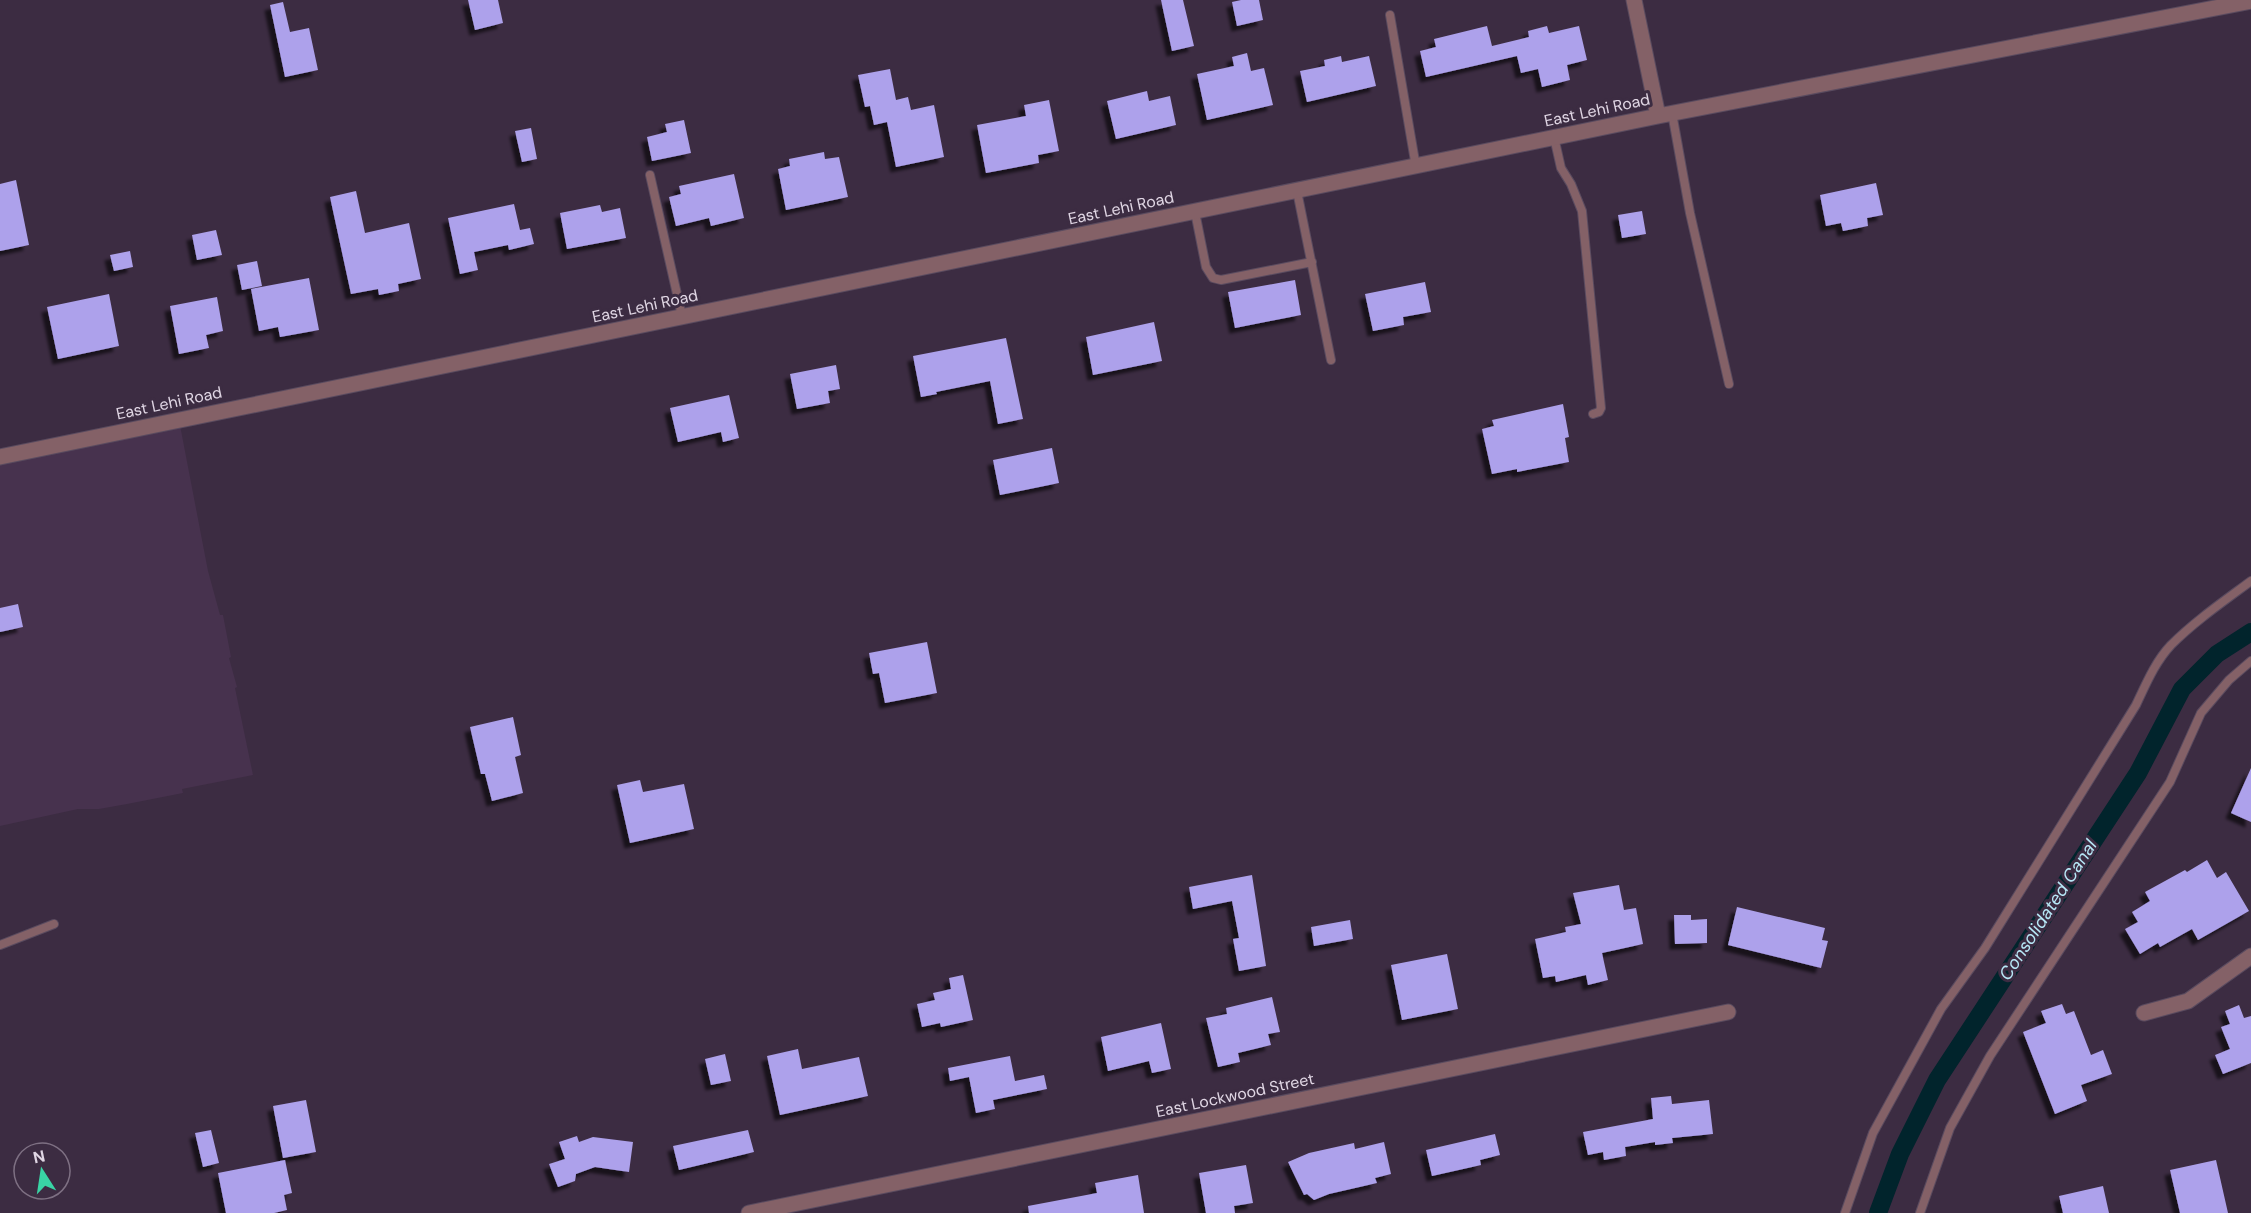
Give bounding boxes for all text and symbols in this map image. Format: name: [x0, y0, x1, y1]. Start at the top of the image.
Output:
street label: East Lehi Road: [1542, 89, 1652, 131]
street label: East Lehi Road: [1066, 187, 1176, 229]
street label: East Lehi Road: [590, 285, 700, 327]
street label: East Lehi Road: [114, 382, 224, 424]
water label: Consolidated Canal: [1993, 834, 2103, 985]
street label: East Lockwood Street: [1154, 1068, 1316, 1122]
north arrow: [12, 1141, 72, 1201]
text: N: [31, 1145, 47, 1168]

